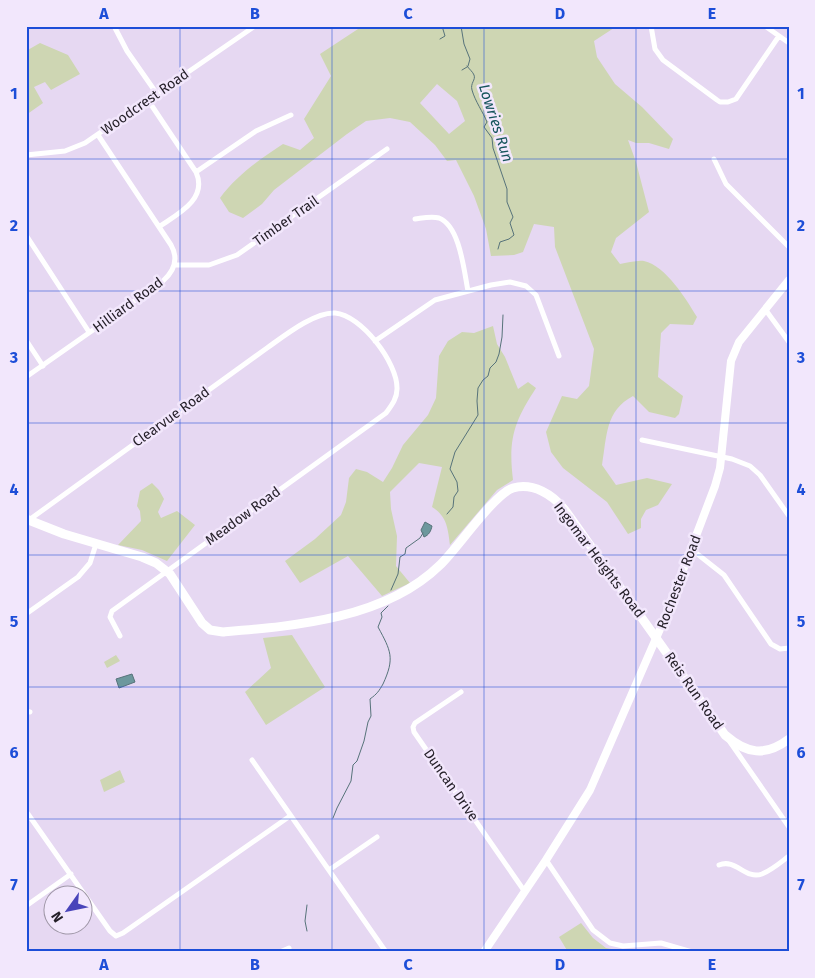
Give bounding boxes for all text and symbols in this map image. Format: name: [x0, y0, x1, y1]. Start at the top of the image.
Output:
text: A: [98, 4, 109, 23]
text: B: [250, 4, 260, 23]
text: C: [403, 4, 413, 23]
text: D: [555, 4, 565, 23]
text: E: [708, 4, 716, 23]
street label: Woodcrest Road: [98, 65, 192, 139]
water label: Lowries Run: [475, 82, 517, 164]
text: 1: [10, 84, 18, 103]
text: 1: [797, 84, 805, 103]
street label: Timber Trail: [250, 192, 322, 250]
text: 2: [10, 216, 18, 235]
text: 2: [797, 216, 805, 235]
street label: Hilliard Road: [90, 274, 166, 336]
text: 3: [9, 348, 18, 367]
text: 3: [796, 348, 805, 367]
street label: Clearvue Road: [129, 383, 213, 451]
text: 4: [9, 480, 19, 499]
text: 4: [796, 480, 806, 499]
street label: Meadow Road: [202, 483, 284, 549]
street label: Ingomar Heights Road: [550, 499, 648, 621]
street label: Rochester Road: [653, 533, 705, 631]
text: 5: [10, 612, 19, 631]
text: 5: [797, 612, 806, 631]
street label: Reis Run Road: [661, 649, 727, 733]
text: 6: [9, 743, 19, 762]
text: 6: [796, 743, 806, 762]
street label: Duncan Drive: [420, 746, 482, 824]
text: 7: [10, 875, 18, 894]
text: 7: [797, 875, 805, 894]
north arrow: [42, 886, 92, 936]
text: N: [48, 908, 67, 925]
text: A: [98, 955, 109, 974]
text: B: [250, 955, 260, 974]
text: C: [403, 955, 413, 974]
text: D: [555, 955, 565, 974]
text: E: [708, 955, 716, 974]

